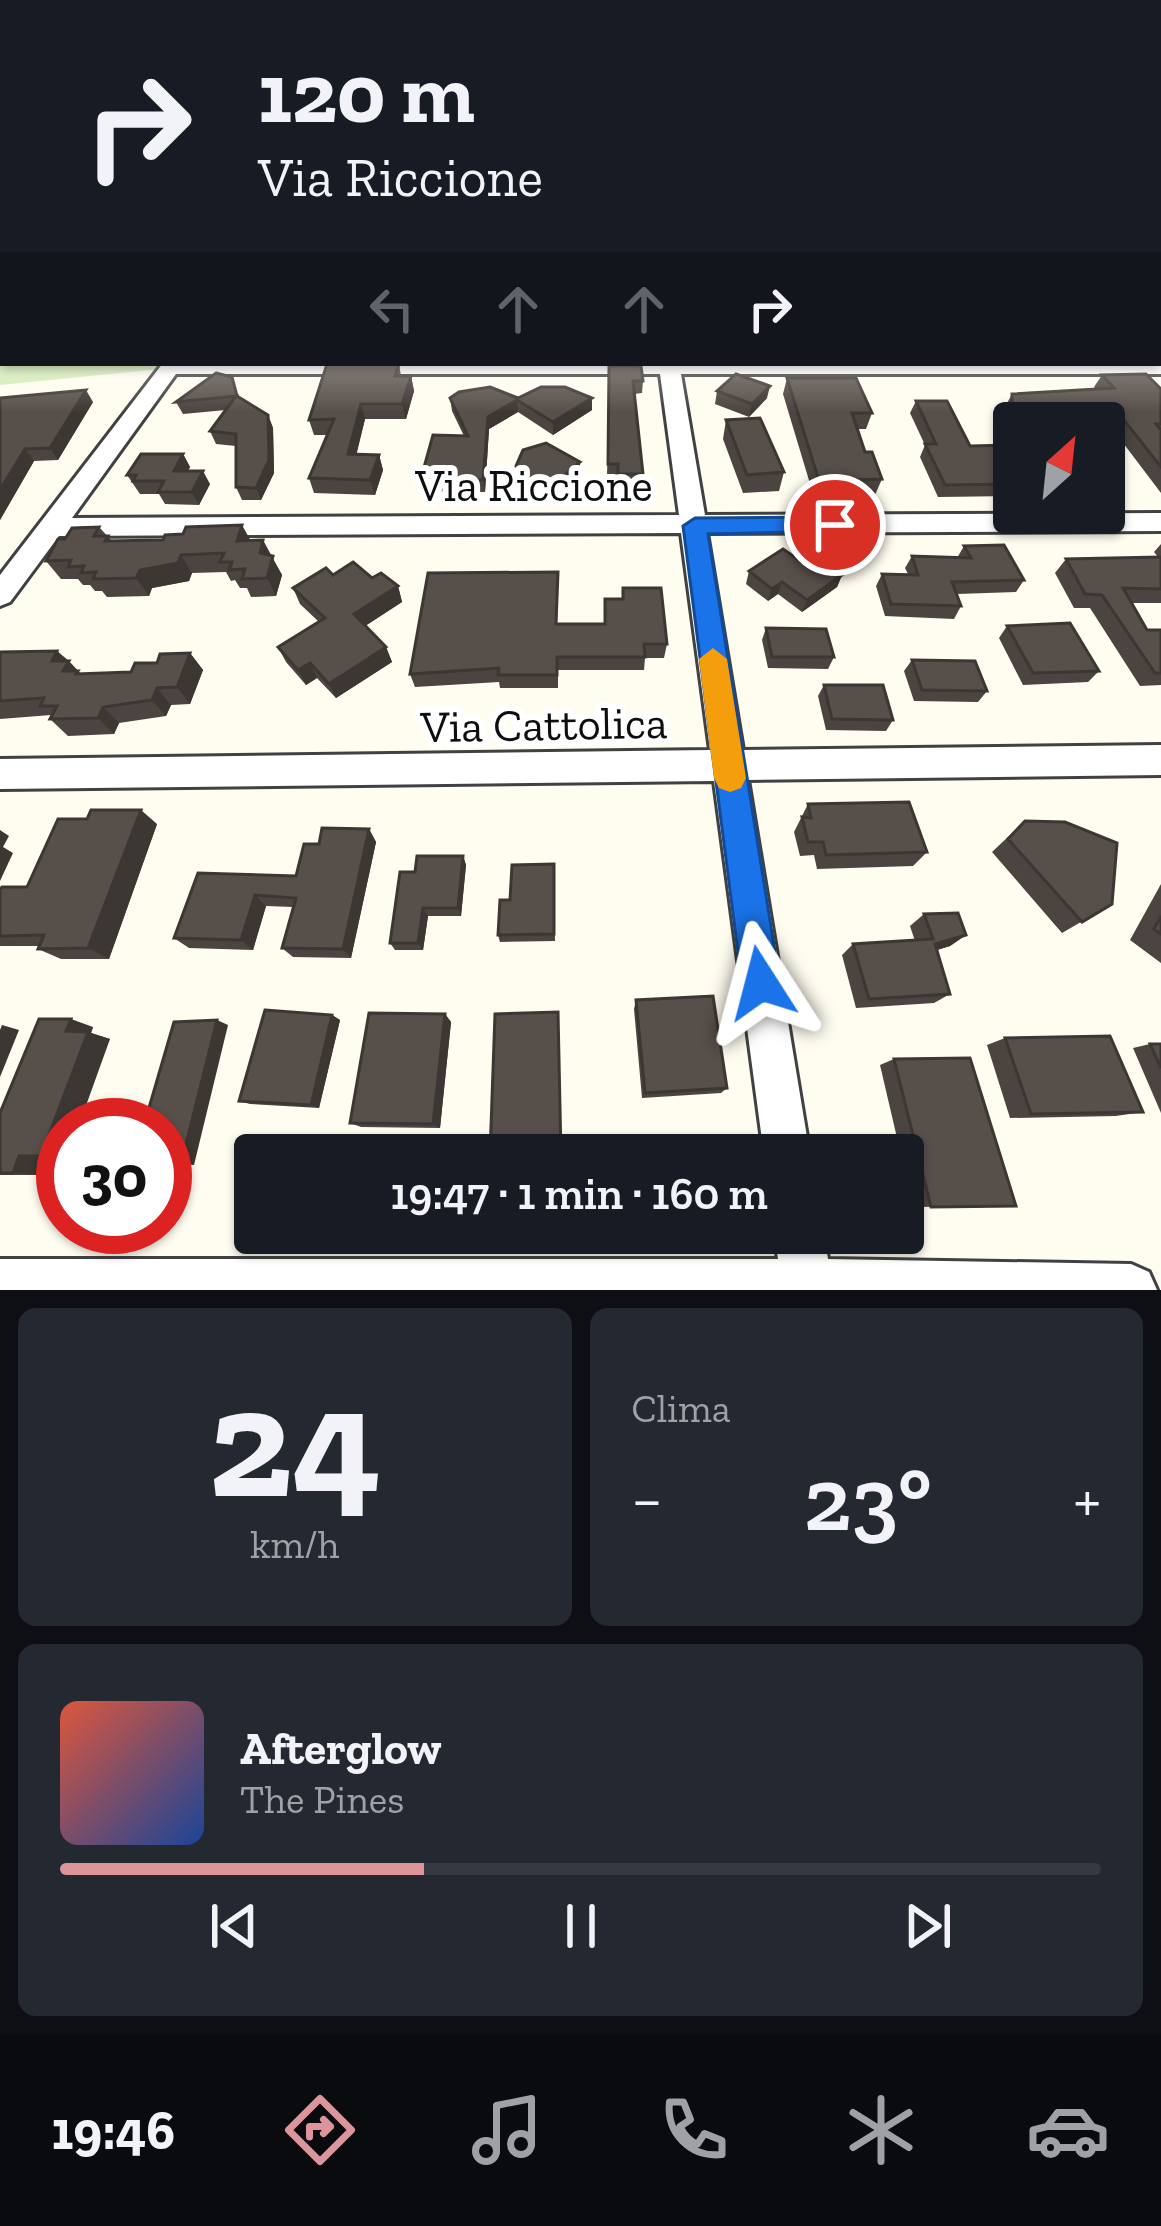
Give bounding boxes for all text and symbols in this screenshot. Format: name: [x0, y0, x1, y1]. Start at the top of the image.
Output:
text: 120 m: [258, 43, 475, 144]
icon: right: [60, 48, 216, 204]
text: Via Riccione: [258, 145, 543, 210]
icon: left: [359, 276, 425, 342]
icon: ahead: [485, 276, 551, 342]
icon: ahead: [611, 276, 677, 342]
icon: right: [737, 276, 803, 342]
north arrow: [993, 402, 1125, 534]
map controls: [993, 402, 1125, 534]
street label: Via Riccione: [414, 459, 653, 513]
pin: [784, 474, 886, 576]
icon: arrive: [802, 492, 868, 558]
street label: Via Cattolica: [419, 696, 668, 754]
position arrow: [698, 920, 824, 1046]
speed limit sign: 30: [36, 1098, 192, 1254]
text: 19:47 · 1 min · 160 m: [390, 1167, 768, 1221]
text: 24: [208, 1349, 381, 1536]
text: Clima: [632, 1385, 730, 1432]
text: 23°: [804, 1445, 932, 1553]
text: −: [632, 1460, 662, 1539]
text: +: [1073, 1460, 1101, 1539]
text: km/h: [250, 1521, 339, 1568]
text: Afterglow: [240, 1722, 441, 1776]
text: The Pines: [240, 1776, 404, 1823]
icon: previous: [201, 1893, 267, 1959]
icon: pause: [548, 1893, 614, 1959]
icon: next: [895, 1893, 961, 1959]
icon: directions: [278, 2088, 362, 2172]
icon: music: [465, 2088, 549, 2172]
icon: phone: [652, 2088, 736, 2172]
icon: climate: [839, 2088, 923, 2172]
icon: car: [1026, 2088, 1110, 2172]
text: 19:46: [51, 2098, 175, 2163]

